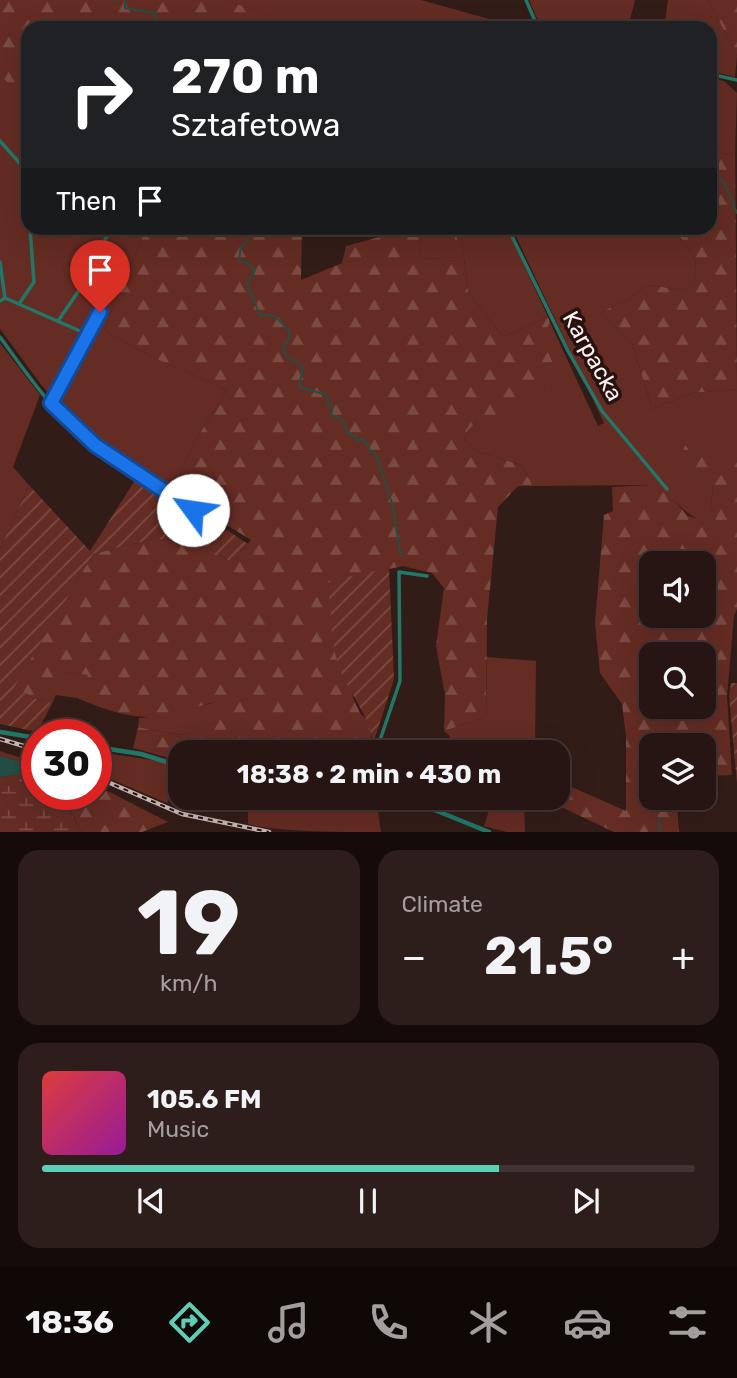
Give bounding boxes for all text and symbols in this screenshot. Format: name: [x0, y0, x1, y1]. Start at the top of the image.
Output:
text: 270 m: [171, 47, 320, 105]
icon: right: [56, 49, 147, 140]
text: Sztafetowa: [171, 106, 340, 144]
icon: arrive: [131, 182, 169, 220]
text: Then: [56, 186, 117, 217]
pin: [70, 240, 130, 312]
icon: arrive: [81, 251, 119, 289]
street label: Karpacka: [557, 306, 629, 406]
position arrow: [156, 473, 230, 547]
map controls: [639, 551, 716, 810]
button: sound: [639, 551, 716, 628]
button: search: [639, 642, 716, 719]
speed limit sign: 30: [21, 719, 112, 810]
button: layers: [639, 733, 716, 810]
text: 18:38 · 2 min · 430 m: [237, 759, 501, 790]
text: 19: [137, 869, 241, 977]
text: Climate: [402, 890, 483, 918]
text: 21.5°: [484, 925, 613, 987]
text: −: [402, 934, 426, 980]
text: +: [671, 934, 695, 980]
text: km/h: [160, 969, 217, 997]
text: 105.6 FM: [147, 1084, 262, 1115]
text: Music: [147, 1115, 209, 1143]
icon: previous: [132, 1182, 170, 1220]
icon: pause: [349, 1182, 387, 1220]
icon: next: [567, 1182, 605, 1220]
icon: directions: [165, 1298, 214, 1347]
icon: music: [264, 1298, 313, 1347]
icon: phone: [364, 1298, 413, 1347]
icon: climate: [464, 1298, 513, 1347]
icon: car: [563, 1298, 612, 1347]
icon: filters: [663, 1298, 712, 1347]
text: 18:36: [25, 1303, 114, 1341]

